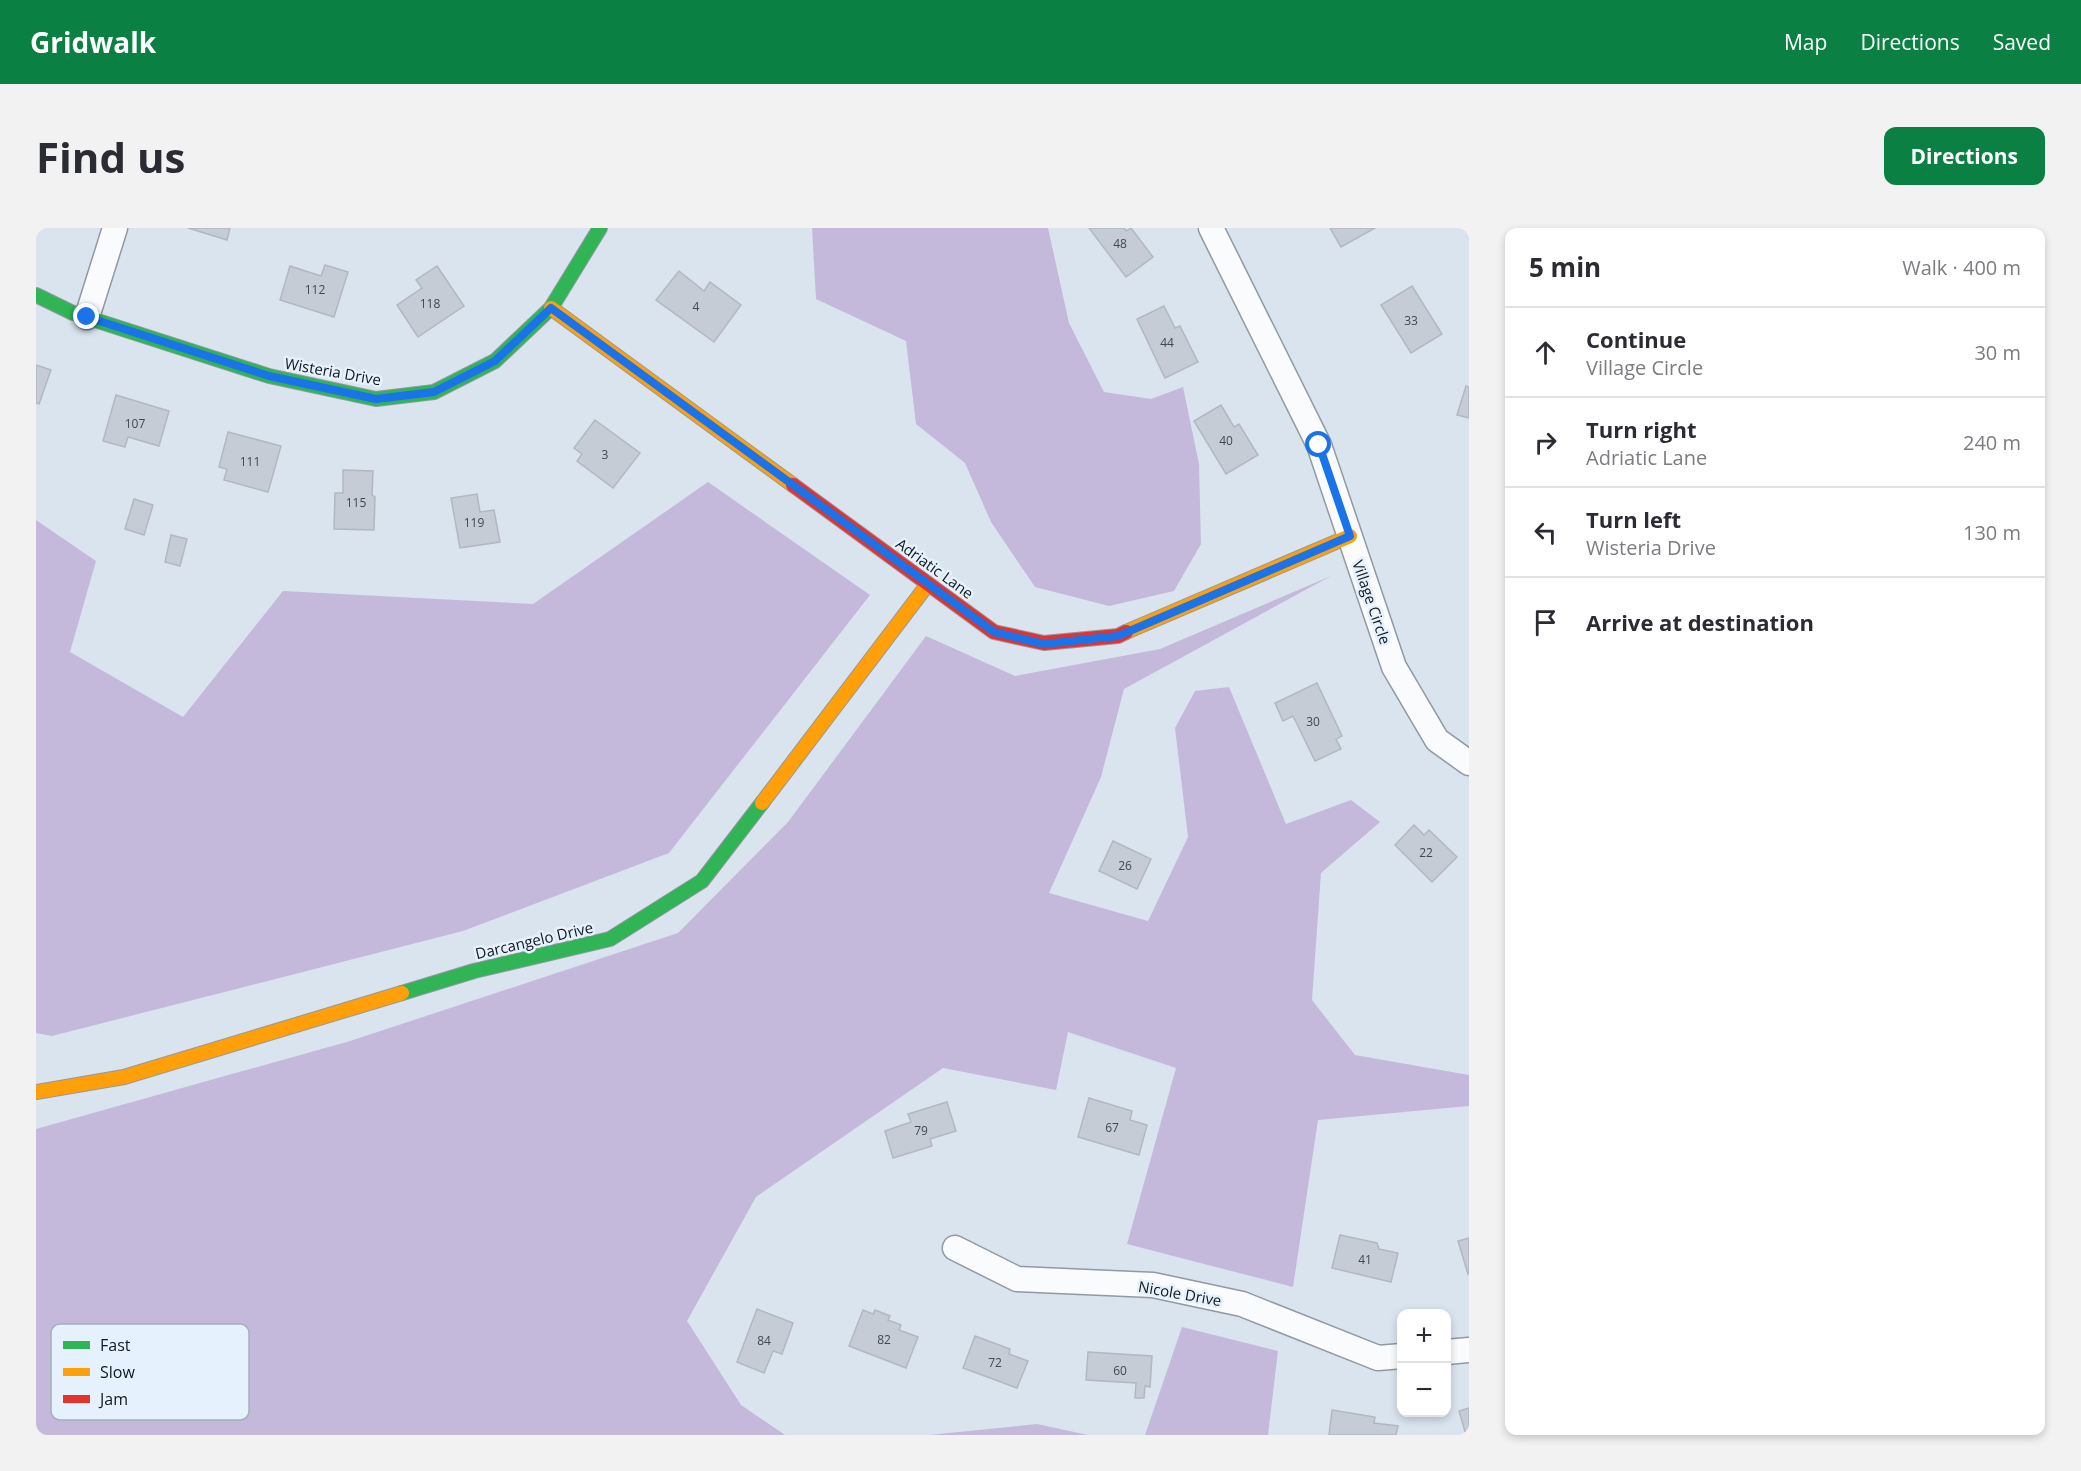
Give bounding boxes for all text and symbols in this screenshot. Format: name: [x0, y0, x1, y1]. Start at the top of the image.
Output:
text: Gridwalk: [30, 23, 156, 61]
text: Map: [1784, 28, 1827, 56]
text: Directions: [1860, 28, 1960, 56]
text: Saved: [1993, 28, 2051, 56]
button: Directions: [1884, 127, 2045, 185]
text: Find us: [36, 128, 185, 185]
house number: 48: [1113, 235, 1127, 252]
text: 5 min: [1529, 249, 1601, 285]
text: Walk · 400 m: [1902, 254, 2021, 281]
house number: 112: [305, 281, 325, 298]
house number: 118: [420, 295, 440, 312]
house number: 4: [693, 298, 700, 315]
route end: [73, 303, 99, 329]
house number: 33: [1404, 312, 1418, 329]
text: Continue: [1586, 324, 1686, 354]
house number: 44: [1160, 334, 1174, 351]
icon: ahead: [1529, 336, 1562, 369]
text: 30 m: [1974, 339, 2021, 366]
street label: Wisteria Drive: [283, 353, 383, 389]
text: Village Circle: [1586, 354, 1703, 381]
text: Turn right: [1586, 414, 1697, 444]
house number: 107: [125, 415, 145, 432]
icon: right: [1529, 426, 1562, 459]
text: 240 m: [1963, 429, 2021, 456]
route start: [1305, 431, 1331, 457]
house number: 40: [1219, 432, 1233, 449]
text: Adriatic Lane: [1586, 444, 1707, 471]
house number: 3: [602, 446, 609, 463]
house number: 111: [240, 453, 260, 470]
house number: 115: [346, 494, 366, 511]
text: Turn left: [1586, 504, 1681, 534]
house number: 119: [464, 514, 484, 531]
icon: left: [1529, 516, 1562, 549]
text: 130 m: [1963, 519, 2021, 546]
street label: Adriatic Lane: [892, 533, 978, 603]
text: Wisteria Drive: [1586, 534, 1716, 561]
street label: Village Circle: [1348, 557, 1396, 647]
icon: arrive: [1529, 606, 1562, 639]
text: Arrive at destination: [1586, 607, 1814, 637]
house number: 30: [1306, 713, 1320, 730]
house number: 22: [1419, 844, 1433, 861]
house number: 26: [1118, 857, 1132, 874]
street label: Darcangelo Drive: [473, 917, 595, 963]
house number: 67: [1105, 1119, 1119, 1136]
house number: 79: [914, 1122, 928, 1139]
house number: 41: [1358, 1251, 1372, 1268]
street label: Nicole Drive: [1137, 1276, 1223, 1310]
map controls: [1397, 1309, 1451, 1417]
button: +: [1397, 1309, 1451, 1363]
legend: [51, 1324, 249, 1420]
house number: 82: [877, 1331, 891, 1348]
house number: 84: [757, 1332, 771, 1349]
text: Fast: [100, 1334, 131, 1356]
house number: 72: [988, 1354, 1002, 1371]
text: Slow: [100, 1361, 135, 1383]
house number: 60: [1113, 1362, 1127, 1379]
button: −: [1397, 1363, 1451, 1417]
text: Jam: [98, 1388, 128, 1410]

